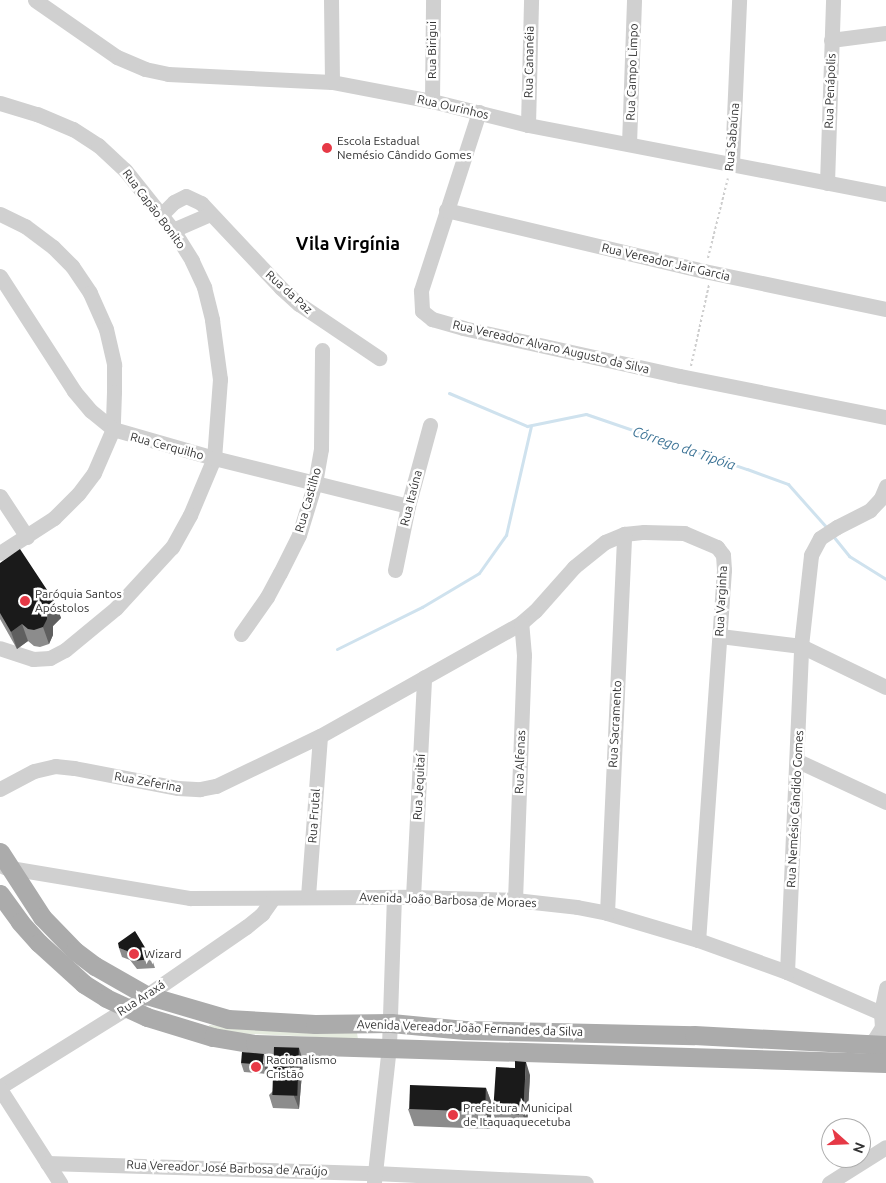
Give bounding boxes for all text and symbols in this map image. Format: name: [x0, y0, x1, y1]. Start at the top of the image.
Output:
street label: Rua Birigui: [425, 21, 439, 79]
street label: Rua Campo Limpo: [623, 23, 641, 121]
street label: Rua Cananéia: [521, 26, 537, 98]
street label: Rua Penápolis: [821, 53, 839, 129]
street label: Rua Ourinhos: [416, 92, 490, 122]
street label: Rua Sabaúna: [722, 102, 742, 172]
place label: Escola Estadual Nemésio Cândido Gomes: [337, 134, 471, 162]
marker: Escola Estadual Nemésio Cândido Gomes: [321, 142, 333, 154]
street label: Rua Capão Bonito: [119, 166, 189, 252]
district label: Vila Virgínia: [296, 232, 400, 254]
street label: Rua Vereador Jair Garcia: [600, 240, 732, 284]
street label: Rua da Paz: [263, 267, 315, 317]
street label: Rua Vereador Alvaro Augusto da Silva: [451, 317, 651, 377]
water label: Córrego da Tipóia: [630, 423, 738, 473]
street label: Rua Cerquilho: [129, 429, 205, 463]
street label: Rua Castilho: [292, 466, 324, 534]
street label: Rua Itaúna: [397, 469, 425, 527]
street label: Rua Varginha: [712, 565, 730, 637]
place label: Paróquia Santos Apóstolos: [35, 587, 122, 615]
marker: Paróquia Santos Apóstolos: [19, 595, 31, 607]
street label: Rua Sacramento: [606, 680, 624, 768]
street label: Rua Alfenas: [512, 730, 528, 794]
street label: Rua Nemésio Cândido Gomes: [784, 730, 806, 888]
street label: Rua Jequitaí: [410, 754, 428, 820]
street label: Rua Zeferina: [113, 769, 183, 795]
street label: Rua Frutal: [305, 788, 323, 844]
street label: Avenida João Barbosa de Moraes: [359, 890, 537, 910]
place label: Wizard: [144, 947, 181, 961]
marker: Wizard: [128, 948, 140, 960]
street label: Rua Araxá: [114, 977, 168, 1019]
street label: Avenida Vereador João Fernandes da Silva: [357, 1017, 583, 1039]
place label: Racionalismo Cristão: [266, 1053, 337, 1081]
marker: Racionalismo Cristão: [250, 1061, 262, 1073]
place label: Prefeitura Municipal de Itaquaquecetuba: [463, 1101, 572, 1129]
marker: Prefeitura Municipal de Itaquaquecetuba: [447, 1109, 459, 1121]
north arrow: [821, 1118, 871, 1168]
text: N: [850, 1140, 868, 1155]
street label: Rua Vereador José Barbosa de Araújo: [126, 1157, 328, 1179]

